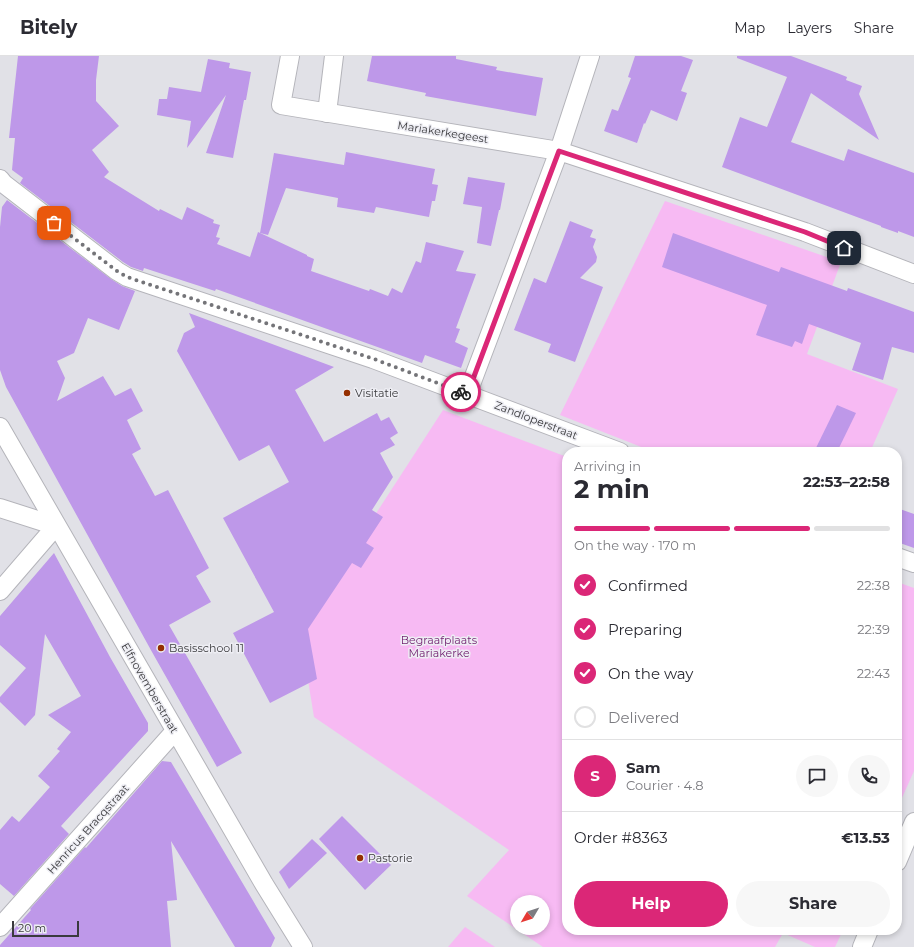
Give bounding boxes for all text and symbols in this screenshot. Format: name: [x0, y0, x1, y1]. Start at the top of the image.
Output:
text: Bitely: [20, 16, 77, 39]
text: Map: [734, 19, 765, 37]
text: Layers: [787, 19, 832, 37]
text: Share: [854, 19, 894, 37]
street label: Mariakerkegeest: [397, 118, 490, 146]
pin: [37, 206, 71, 240]
icon: bag: [43, 212, 65, 234]
pin: [827, 231, 861, 265]
icon: home: [833, 237, 855, 259]
courier: [441, 372, 481, 412]
icon: bike: [450, 381, 472, 403]
place label: Visitatie: [355, 386, 399, 400]
marker: Visitatie: [342, 388, 352, 398]
street label: Zandloperstraat: [492, 398, 580, 443]
text: Arriving in: [574, 458, 641, 474]
text: 22:53–22:58: [803, 472, 890, 491]
text: 2 min: [574, 473, 650, 505]
text: On the way · 170 m: [574, 537, 696, 553]
icon: check: [574, 574, 596, 596]
text: Confirmed: [608, 576, 688, 595]
text: 22:38: [857, 577, 890, 593]
icon: check: [574, 618, 596, 640]
text: Preparing: [608, 620, 683, 639]
text: 22:39: [857, 621, 890, 637]
park label: Begraafplaats Mariakerke: [401, 633, 478, 660]
street label: Elfnovemberstraat: [118, 640, 182, 736]
place label: Basisschool 11: [169, 641, 244, 655]
marker: Basisschool 11: [156, 643, 166, 653]
icon: check: [574, 662, 596, 684]
text: On the way: [608, 664, 693, 683]
text: 22:43: [857, 665, 890, 681]
text: Delivered: [608, 708, 680, 727]
button: chat: [796, 755, 838, 797]
button: phone: [848, 755, 890, 797]
text: Sam: [626, 758, 661, 777]
text: S: [590, 766, 600, 785]
text: Courier · 4.8: [626, 777, 704, 793]
street label: Henricus Bracqstraat: [44, 781, 132, 877]
text: Order #8363: [574, 828, 668, 847]
text: €13.53: [841, 828, 890, 847]
place label: Pastorie: [368, 851, 413, 865]
marker: Pastorie: [355, 853, 365, 863]
button: Help: [574, 881, 728, 927]
button: Share: [736, 881, 890, 927]
north arrow: [510, 895, 550, 935]
map controls: [510, 895, 550, 935]
scale bar: [12, 919, 79, 938]
text: 20 m: [18, 921, 46, 935]

